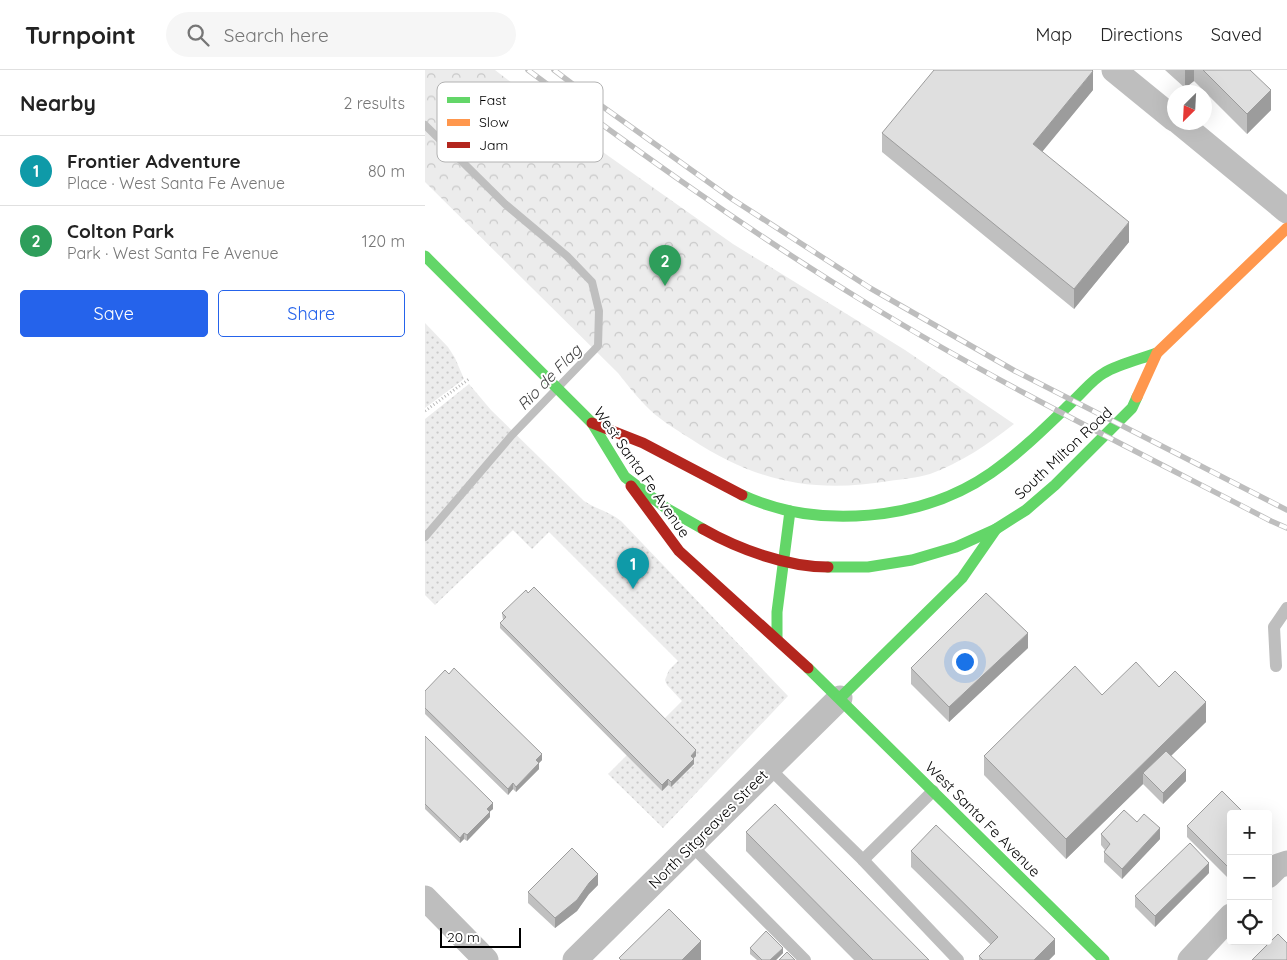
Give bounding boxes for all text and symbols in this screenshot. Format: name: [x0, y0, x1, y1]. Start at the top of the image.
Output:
search box: [166, 12, 516, 57]
text: Turnpoint: [25, 20, 136, 50]
icon: search: [184, 21, 212, 49]
text: Search here: [224, 23, 329, 47]
text: Map: [1035, 23, 1072, 46]
text: Directions: [1100, 23, 1183, 46]
text: Saved: [1211, 23, 1262, 46]
legend: [437, 82, 603, 162]
north arrow: [1167, 85, 1212, 130]
text: Nearby: [20, 90, 96, 116]
text: Fast: [479, 91, 507, 109]
text: 2 results: [343, 93, 405, 113]
text: Slow: [479, 113, 509, 131]
text: Jam: [479, 136, 508, 154]
text: Frontier Adventure: [67, 149, 241, 173]
text: 1: [33, 161, 39, 181]
text: 80 m: [368, 161, 405, 181]
text: Place · West Santa Fe Avenue: [67, 173, 285, 193]
text: Colton Park: [67, 219, 174, 243]
text: 2: [31, 231, 41, 251]
text: 120 m: [362, 231, 405, 251]
text: Park · West Santa Fe Avenue: [67, 243, 279, 263]
pin: 2: [649, 245, 681, 286]
button: Save: [20, 290, 208, 337]
button: Share: [218, 290, 405, 337]
water label: Rio de Flag: [513, 339, 586, 414]
street label: West Santa Fe Avenue: [590, 403, 694, 541]
street label: South Milton Road: [1010, 403, 1116, 503]
pin: 1: [617, 548, 649, 589]
your location: [952, 649, 978, 675]
street label: West Santa Fe Avenue: [921, 757, 1045, 881]
street label: North Sitgreaves Street: [644, 765, 772, 893]
map controls: [1227, 810, 1272, 945]
button: +: [1227, 810, 1272, 855]
button: −: [1227, 855, 1272, 900]
button: locate: [1227, 900, 1272, 945]
scale bar: [440, 925, 521, 948]
text: 20 m: [447, 928, 480, 946]

